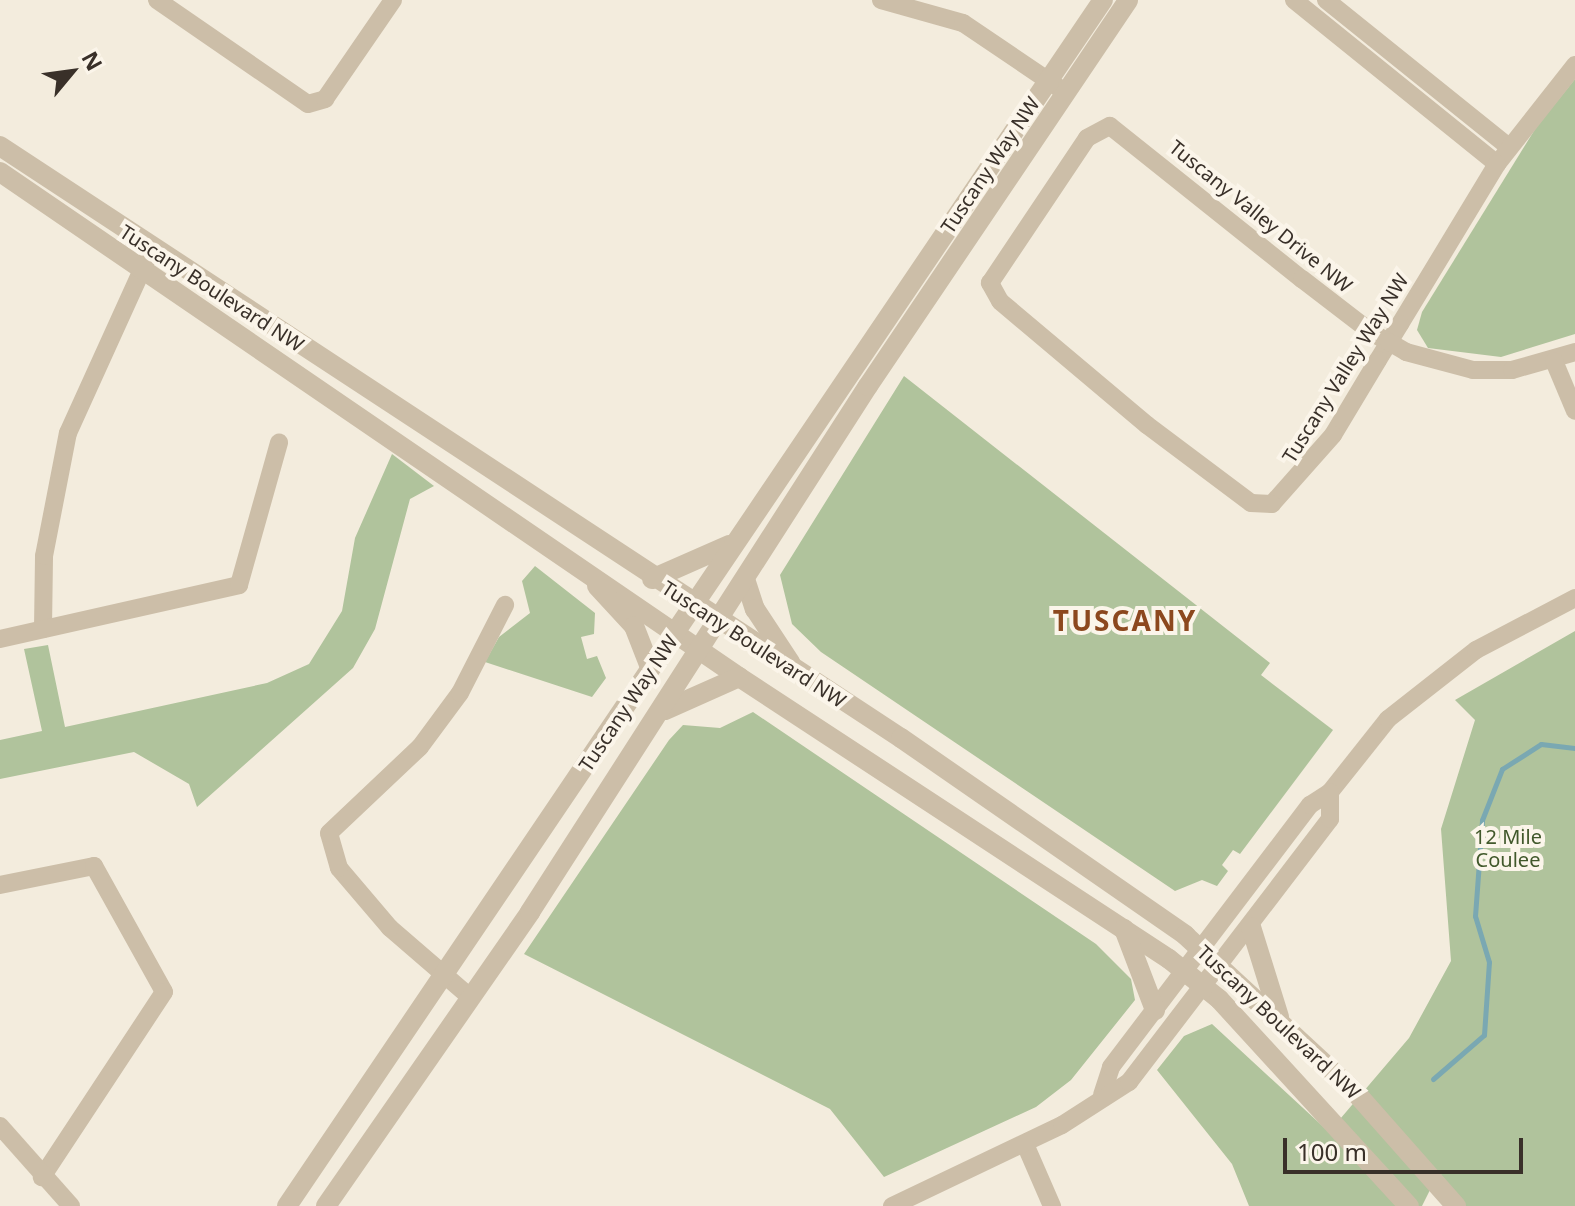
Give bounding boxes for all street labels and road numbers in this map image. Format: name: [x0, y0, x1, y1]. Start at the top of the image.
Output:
street label: Tuscany Way NW: [936, 92, 1044, 238]
street label: Tuscany Valley Drive NW: [1165, 135, 1357, 297]
street label: Tuscany Boulevard NW: [115, 219, 309, 357]
street label: Tuscany Valley Way NW: [1277, 269, 1413, 467]
street label: Tuscany Boulevard NW: [657, 575, 851, 713]
street label: Tuscany Way NW: [574, 630, 682, 776]
street label: Tuscany Boulevard NW: [1192, 940, 1366, 1104]

